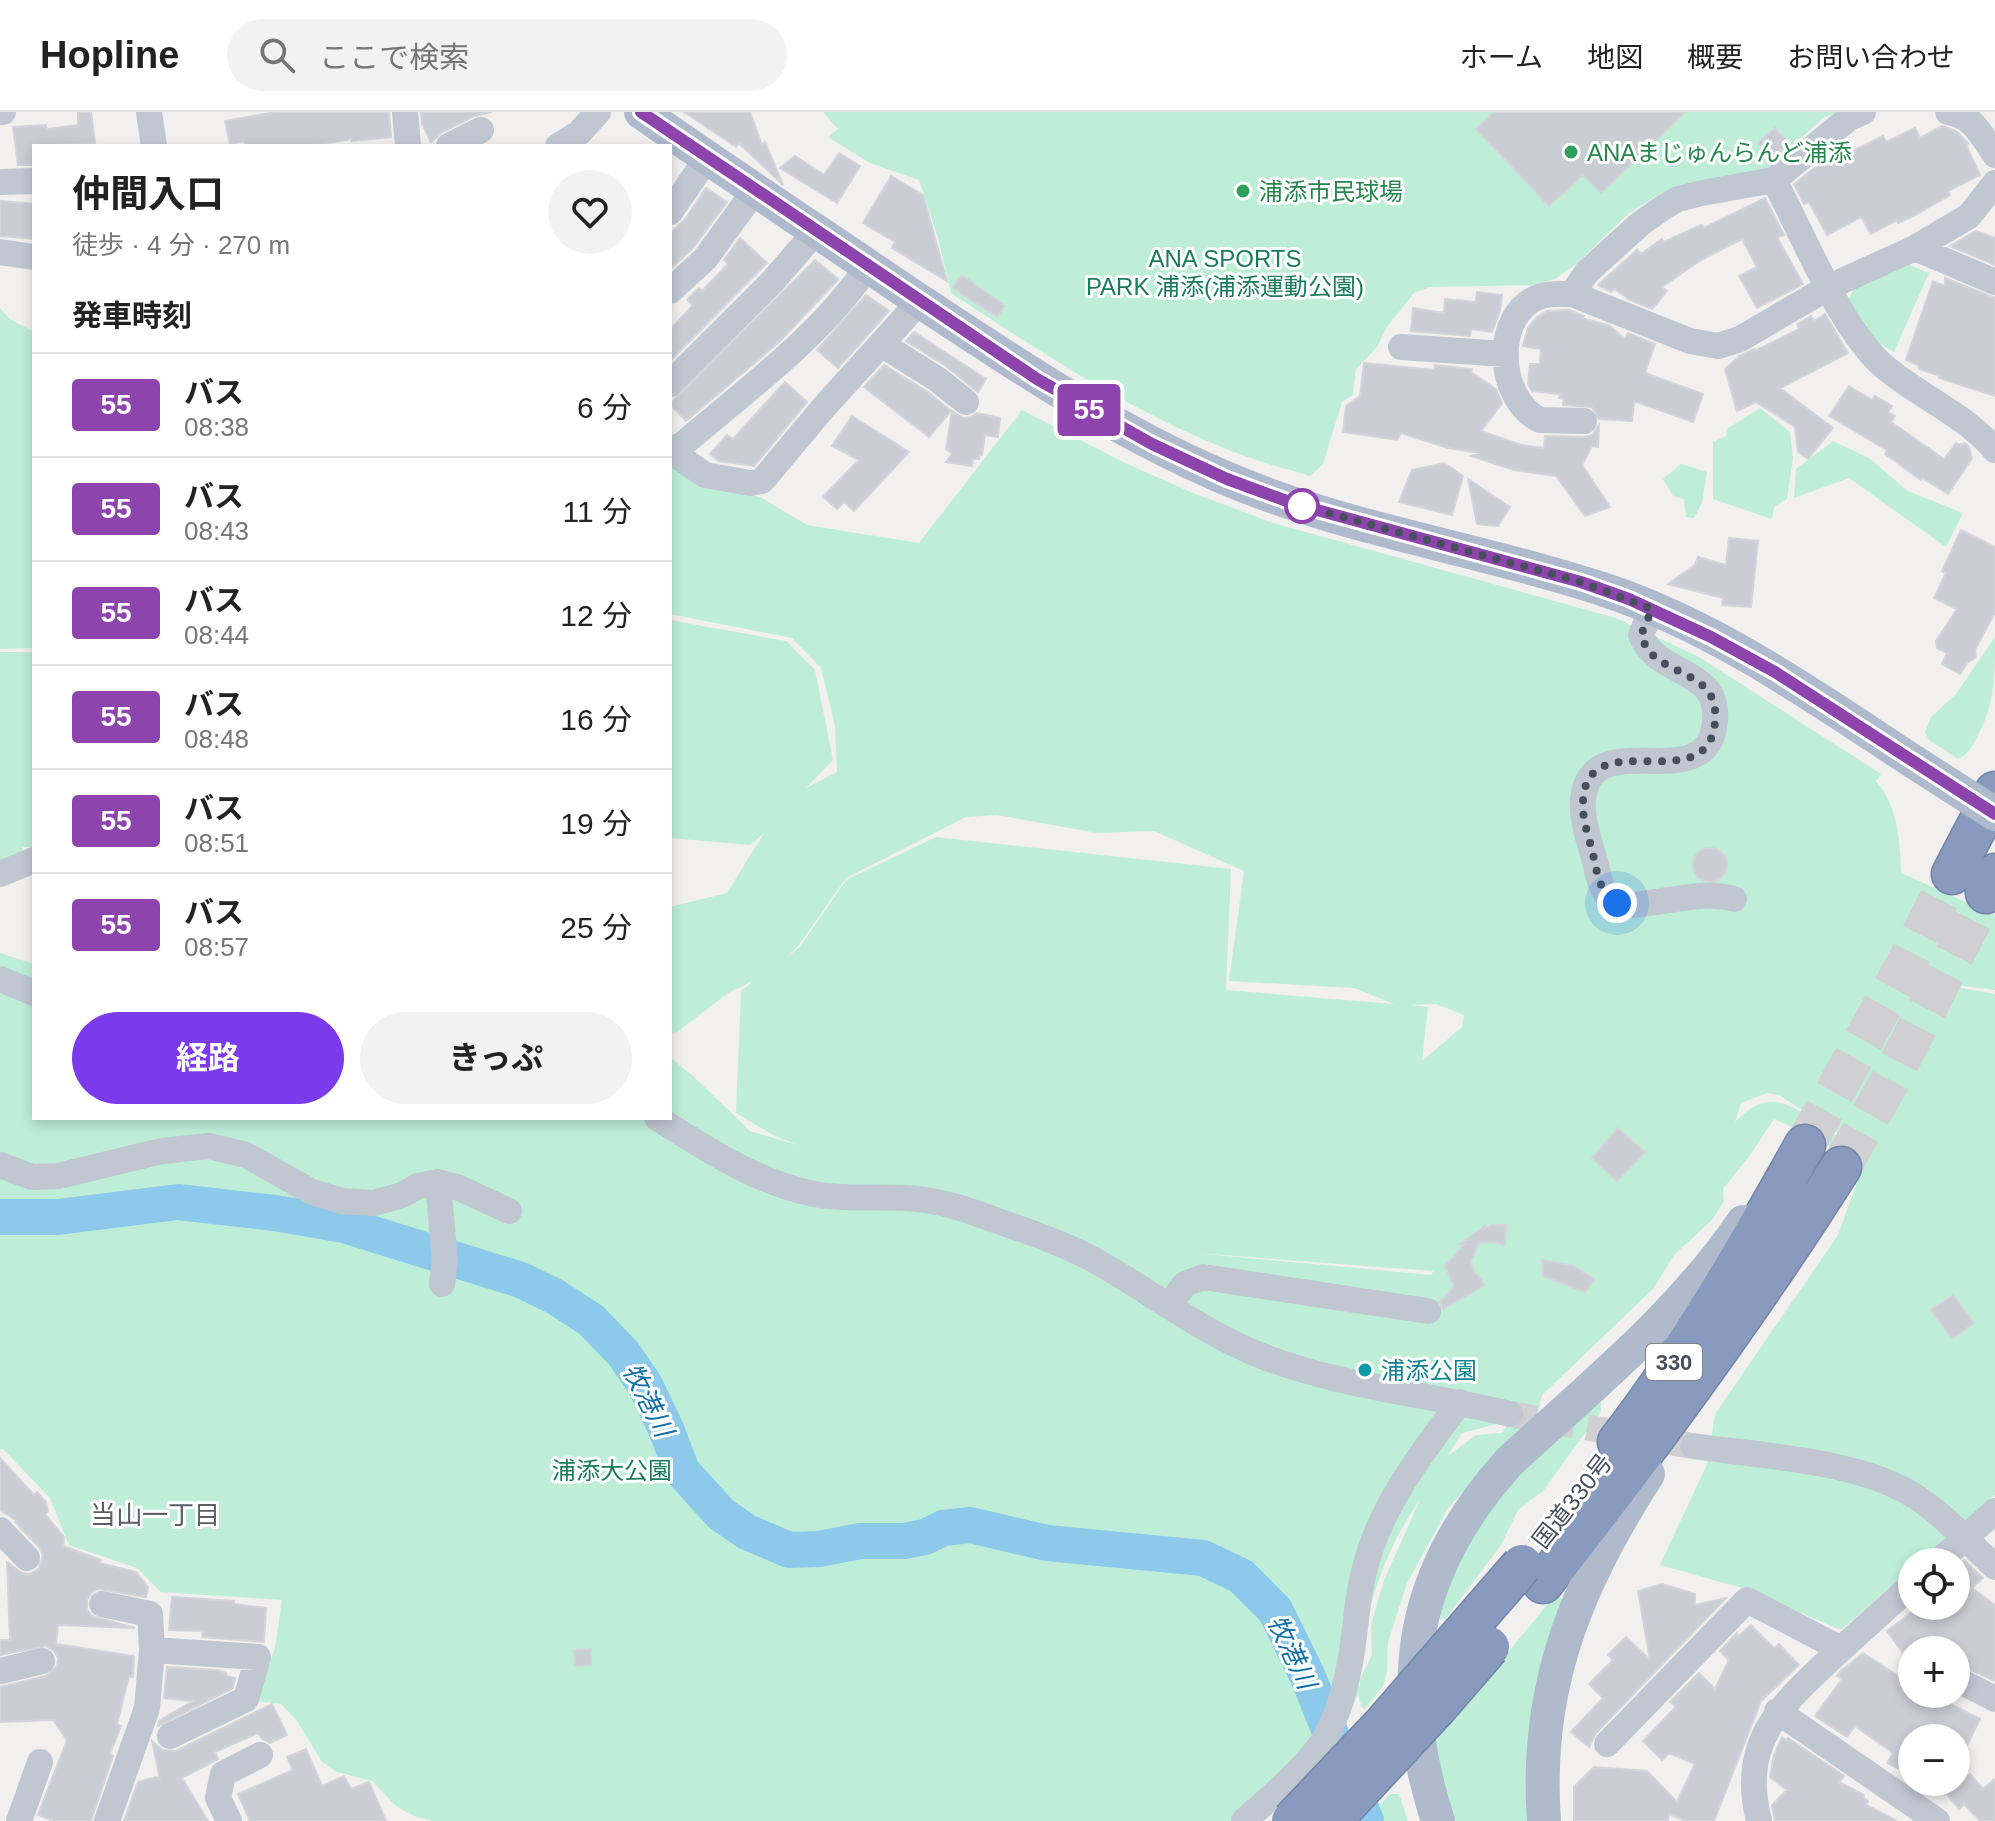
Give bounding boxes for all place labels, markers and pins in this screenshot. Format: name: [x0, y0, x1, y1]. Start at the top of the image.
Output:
place label: ANAまじゅんらんど浦添: [1587, 139, 1852, 166]
marker: ANAまじゅんらんど浦添: [1562, 143, 1580, 161]
place label: 浦添市民球場: [1259, 178, 1403, 205]
marker: 浦添市民球場: [1234, 182, 1252, 200]
unlabelled marker: [1285, 489, 1319, 523]
place label: 浦添公園: [1381, 1357, 1477, 1384]
marker: 浦添公園: [1356, 1361, 1374, 1379]

